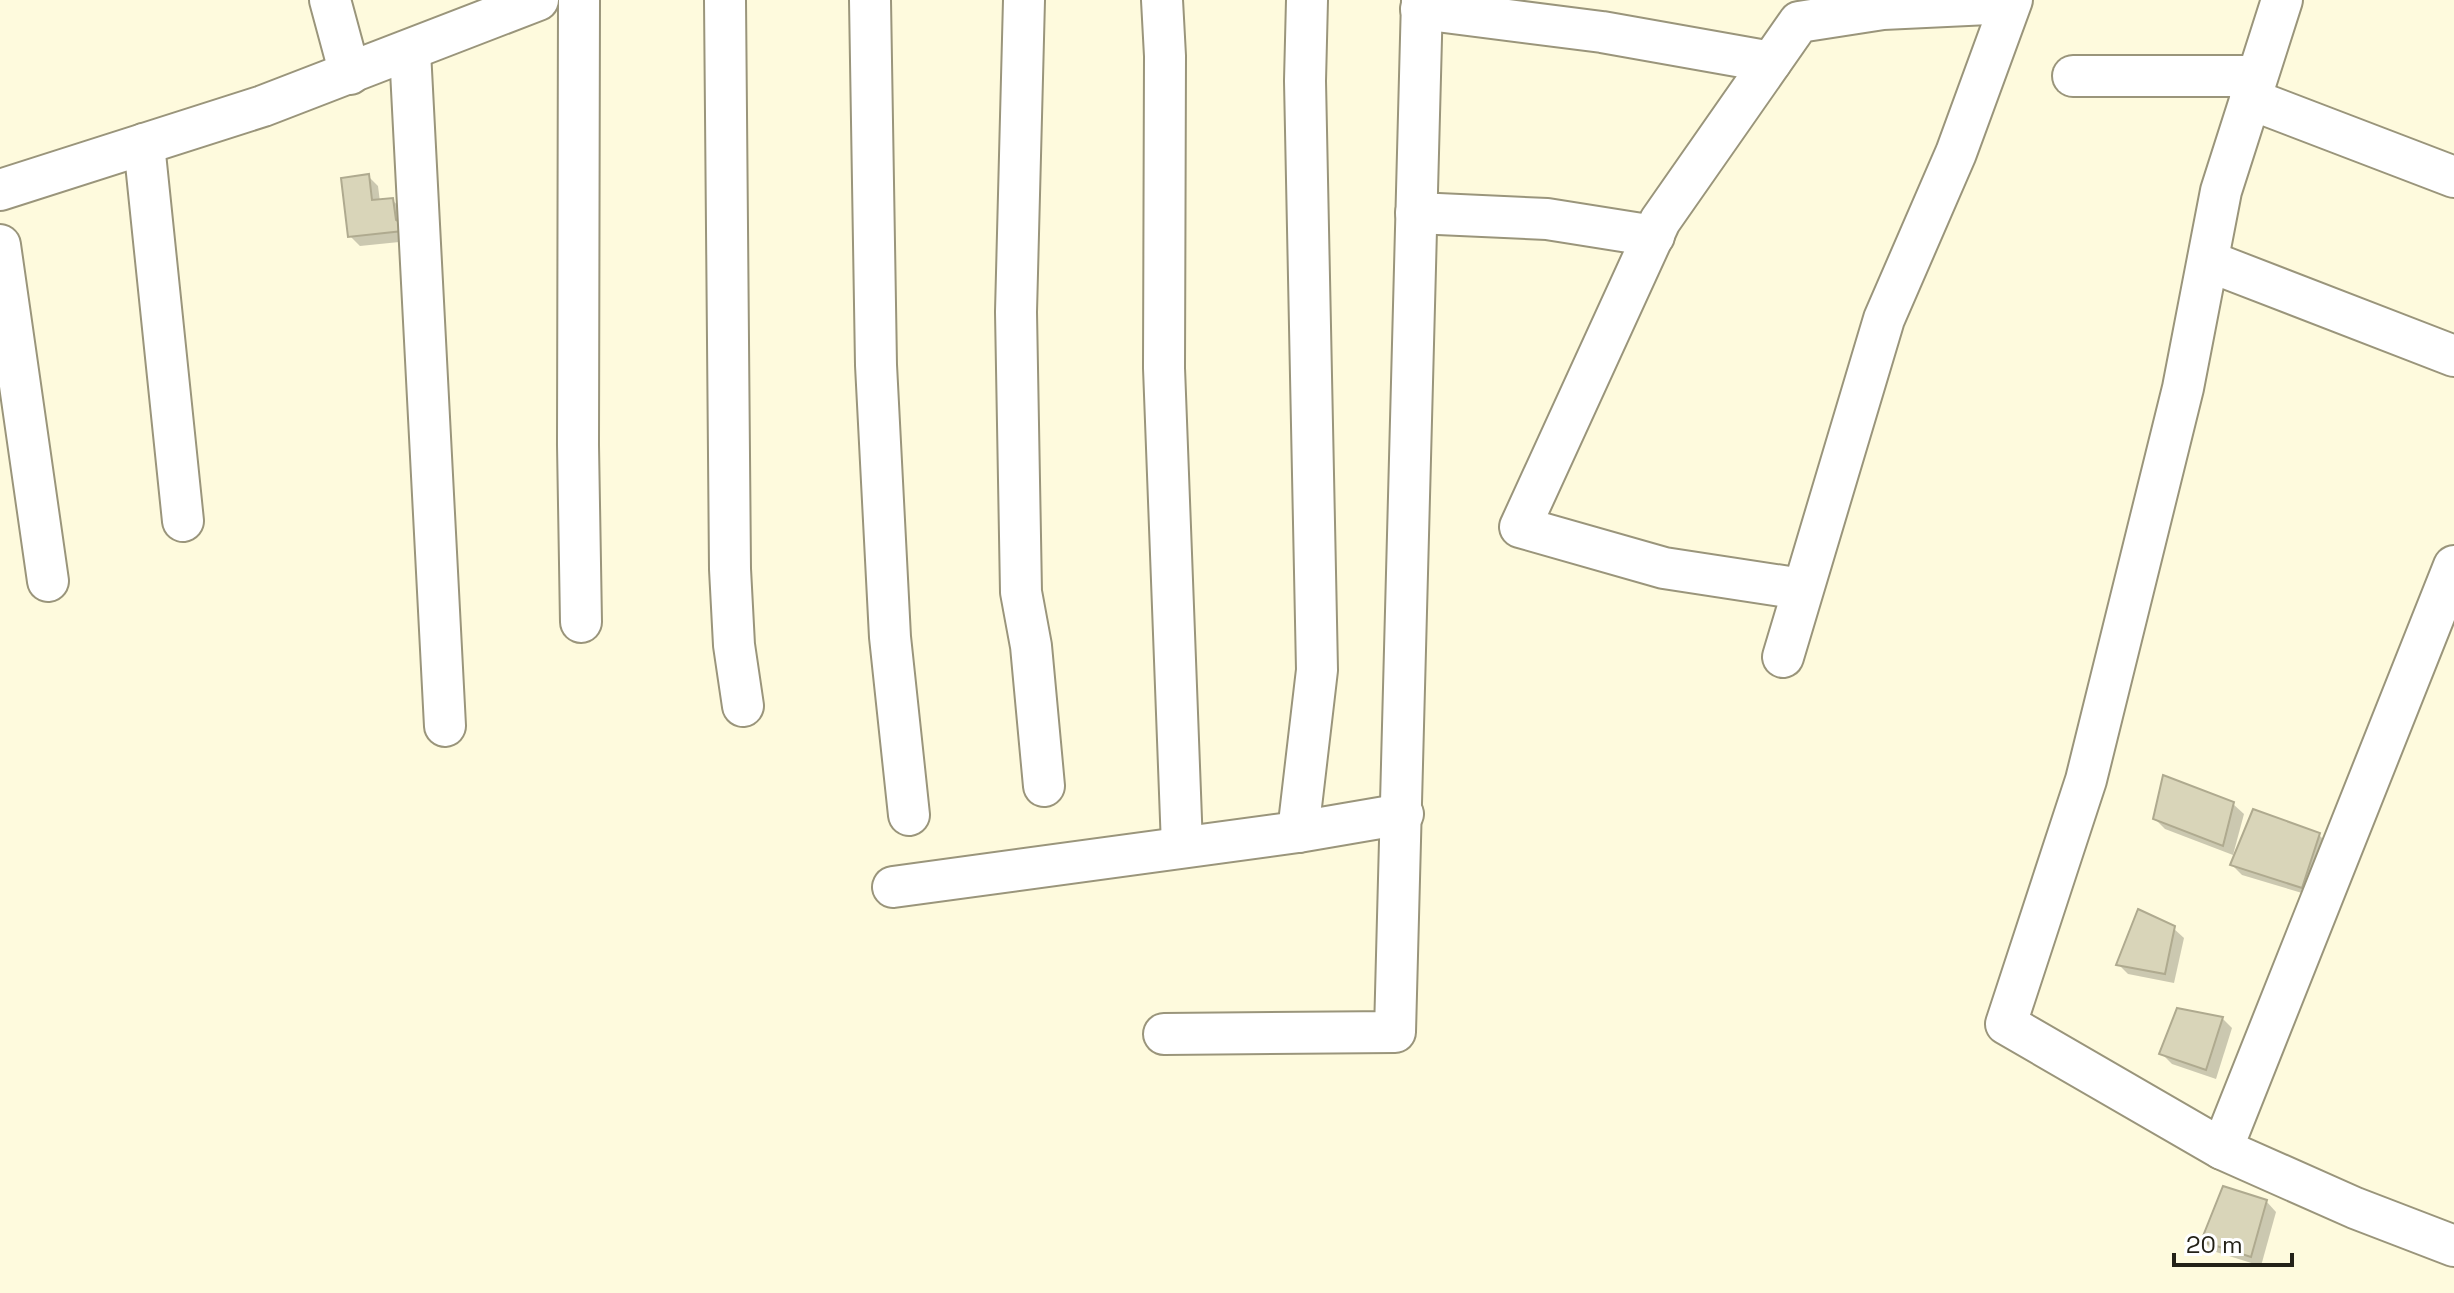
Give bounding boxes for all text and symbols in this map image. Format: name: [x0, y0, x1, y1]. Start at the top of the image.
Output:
scale bar: [2174, 1217, 2292, 1267]
text: 20 m: [2186, 1229, 2243, 1260]

